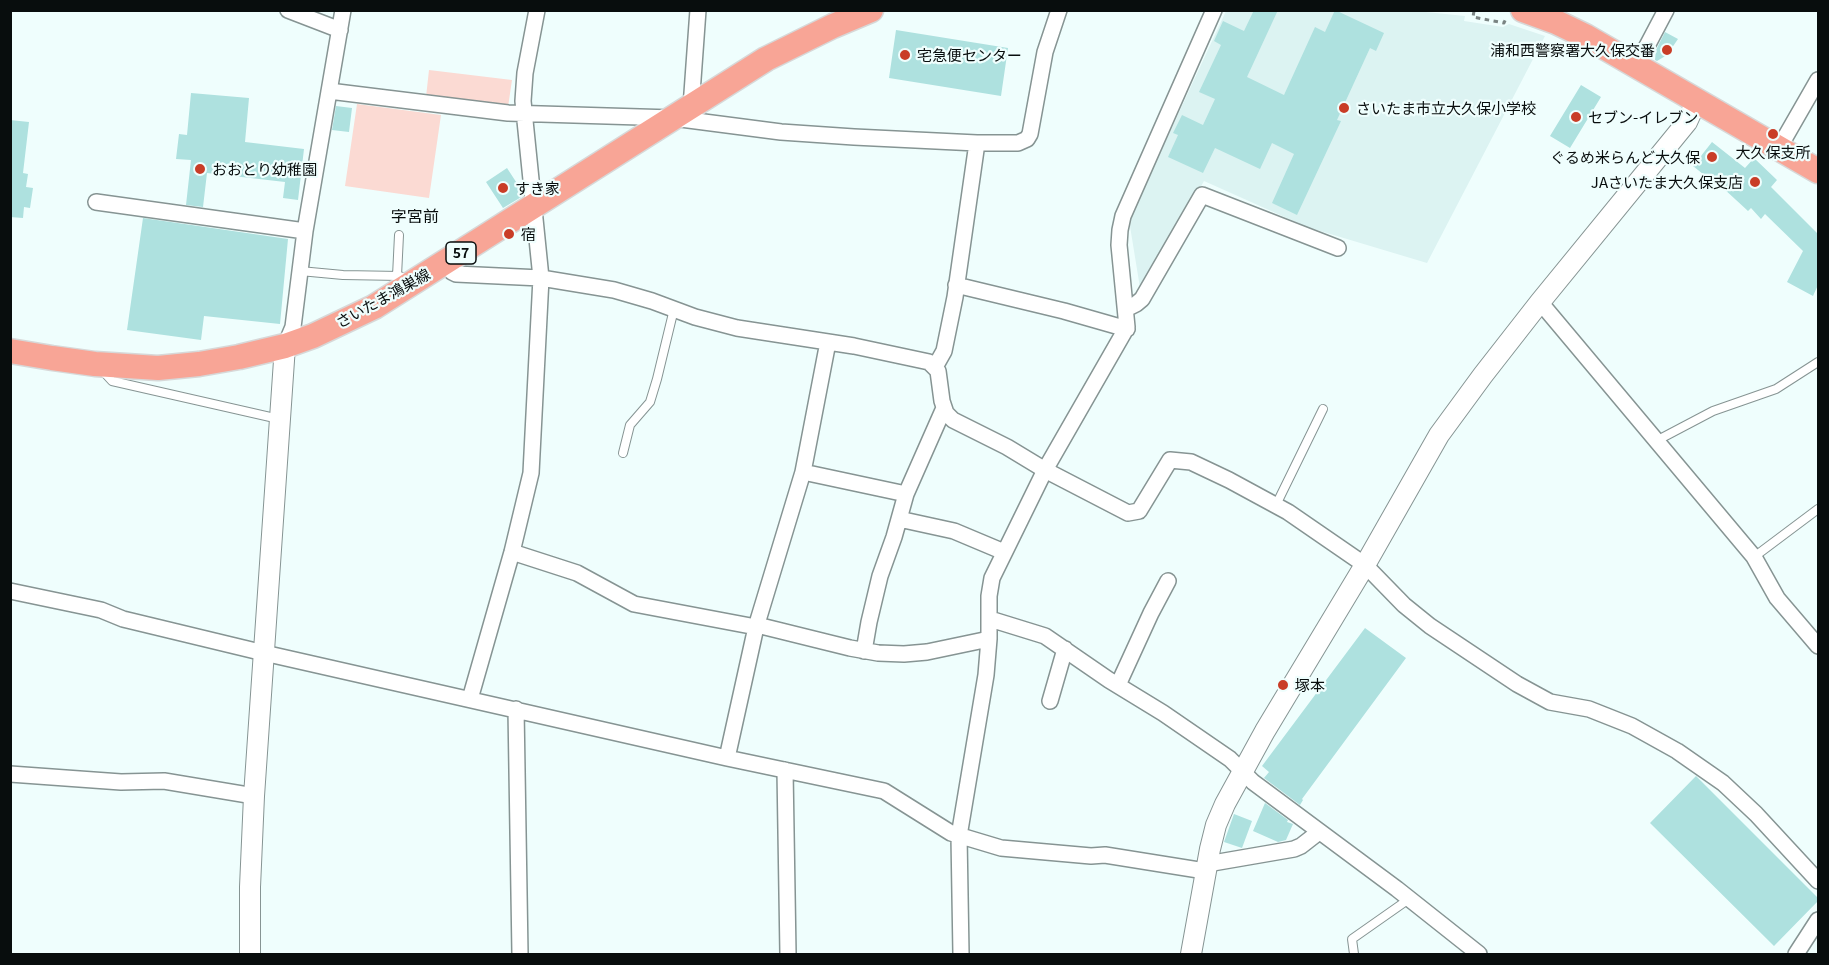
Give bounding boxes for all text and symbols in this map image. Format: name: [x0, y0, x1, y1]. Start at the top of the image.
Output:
place label: 浦和西警察署大久保交番: [1490, 41, 1655, 59]
marker: 浦和西警察署大久保交番: [1660, 43, 1674, 57]
place label: 宅急便センター: [917, 46, 1022, 64]
marker: 宅急便センター: [898, 48, 912, 62]
place label: さいたま市立大久保小学校: [1356, 99, 1536, 117]
marker: さいたま市立大久保小学校: [1337, 101, 1351, 115]
place label: セブン-イレブン: [1588, 108, 1698, 126]
marker: セブン-イレブン: [1569, 110, 1583, 124]
marker: 大久保支所: [1766, 127, 1780, 141]
place label: 大久保支所: [1736, 143, 1810, 161]
place label: ぐるめ米らんど大久保: [1550, 148, 1700, 166]
marker: ぐるめ米らんど大久保: [1705, 150, 1719, 164]
place label: おおとり幼稚園: [212, 160, 317, 178]
marker: おおとり幼稚園: [193, 162, 207, 176]
place label: JAさいたま大久保支店: [1591, 173, 1743, 191]
marker: JAさいたま大久保支店: [1748, 175, 1762, 189]
place label: すき家: [515, 179, 560, 197]
marker: すき家: [496, 181, 510, 195]
district label: 字宮前: [391, 206, 439, 226]
place label: 宿: [521, 225, 536, 243]
marker: 宿: [502, 227, 516, 241]
road number: 57: [446, 242, 476, 264]
street label: さいたま鴻巣線: [333, 265, 433, 331]
place label: 塚本: [1295, 676, 1325, 694]
marker: 塚本: [1276, 678, 1290, 692]

